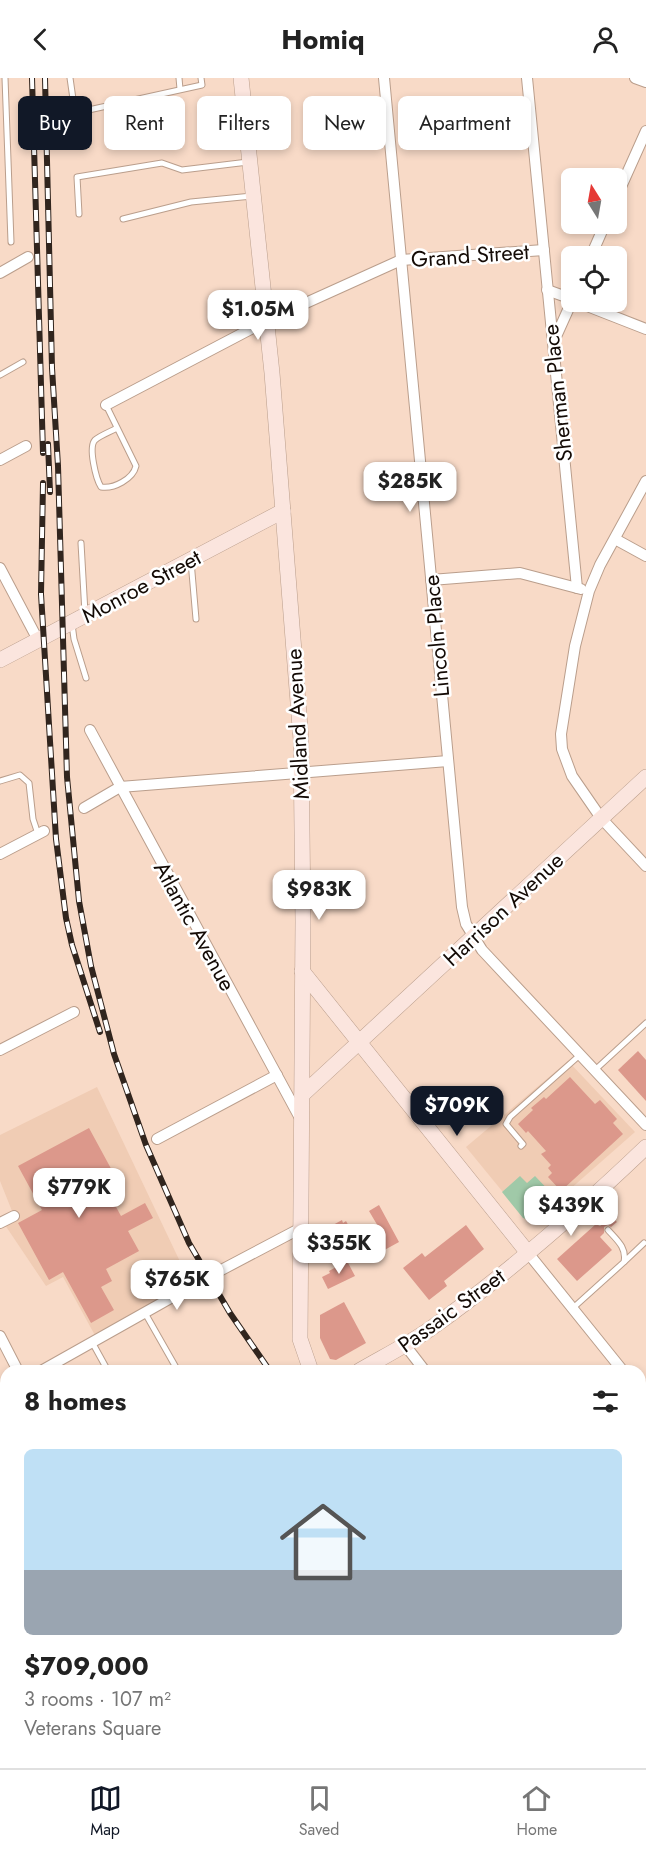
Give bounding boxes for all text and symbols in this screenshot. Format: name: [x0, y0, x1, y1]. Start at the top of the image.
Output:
text: Homiq: [281, 20, 365, 59]
icon: back: [24, 23, 57, 56]
icon: person: [589, 23, 622, 56]
chip: Buy: [18, 96, 92, 150]
chip: Rent: [104, 96, 185, 150]
chip: Filters: [197, 96, 291, 150]
chip: New: [303, 96, 386, 150]
chip: Apartment: [398, 96, 531, 150]
north arrow: [561, 168, 627, 234]
map controls: [561, 168, 627, 312]
street label: Grand Street: [410, 235, 531, 275]
button: locate: [561, 246, 627, 312]
pin: $1.05M: [209, 290, 307, 341]
text: $1.05M: [221, 295, 295, 324]
street label: Sherman Place: [534, 323, 580, 463]
pin: $285K: [368, 462, 452, 513]
text: $285K: [378, 467, 442, 496]
street label: Monroe Street: [76, 541, 207, 631]
street label: Lincoln Place: [415, 574, 457, 698]
street label: Midland Avenue: [277, 648, 317, 800]
street label: Harrison Avenue: [436, 845, 570, 973]
street label: Atlantic Avenue: [146, 855, 244, 997]
pin: $983K: [277, 870, 361, 921]
text: $983K: [287, 875, 351, 904]
pin: $709K: [415, 1086, 499, 1137]
text: $709K: [424, 1091, 490, 1120]
pin: $779K: [37, 1168, 121, 1219]
text: $779K: [47, 1173, 111, 1202]
pin: $439K: [529, 1186, 613, 1237]
text: $439K: [538, 1191, 604, 1220]
pin: $355K: [297, 1224, 381, 1275]
text: $355K: [307, 1229, 371, 1258]
pin: $765K: [135, 1260, 219, 1311]
street label: Passaic Street: [391, 1260, 512, 1360]
text: $765K: [145, 1265, 209, 1294]
text: 8 homes: [24, 1382, 126, 1420]
icon: filters: [589, 1385, 622, 1418]
icon: home: [269, 1488, 377, 1596]
text: $709,000: [24, 1647, 149, 1685]
text: 3 rooms · 107 m²: [24, 1685, 171, 1714]
text: Veterans Square: [24, 1714, 161, 1743]
tab: Map: [89, 1782, 122, 1841]
tab: Saved: [299, 1782, 339, 1841]
tab: Home: [516, 1782, 557, 1841]

